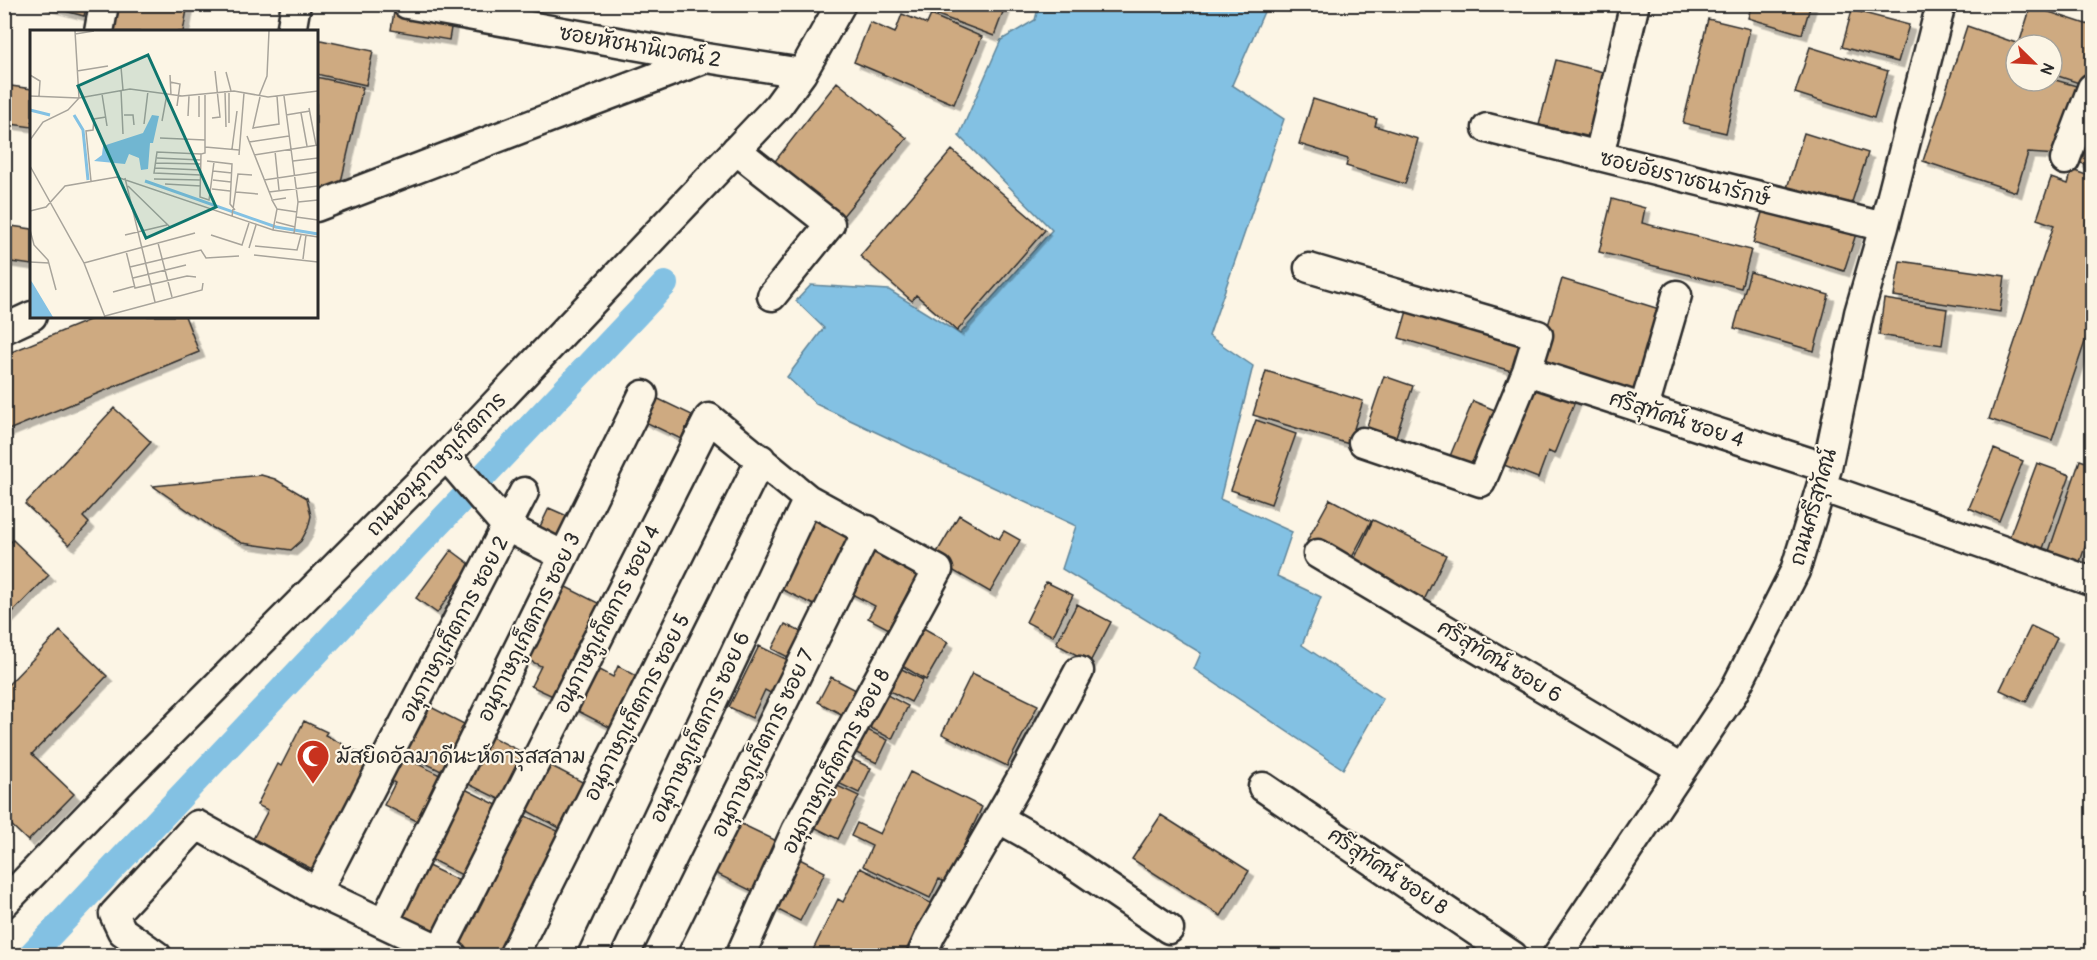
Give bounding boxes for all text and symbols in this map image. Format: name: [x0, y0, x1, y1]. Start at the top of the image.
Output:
street label: ซอยหัชนานิเวศน์ 2: [557, 19, 723, 74]
inset map: [30, 30, 318, 318]
north arrow: [2004, 33, 2064, 93]
text: N: [2035, 60, 2058, 78]
street label: ซอยอัยราชธนารักษ์: [1597, 144, 1773, 213]
street label: ศรีสุทัศน์ ซอย 4: [1605, 385, 1748, 456]
street label: ถนนอนุภาษภูเก็ตการ: [361, 387, 514, 544]
street label: ถนนศรีสุทัศน์: [1784, 445, 1845, 569]
street label: อนุภาษภูเก็ตการ ซอย 4: [548, 521, 668, 719]
street label: อนุภาษภูเก็ตการ ซอย 3: [472, 528, 589, 727]
street label: อนุภาษภูเก็ตการ ซอย 2: [394, 531, 517, 728]
street label: อนุภาษภูเก็ตการ ซอย 5: [579, 609, 698, 806]
street label: ศรีสุทัศน์ ซอย 6: [1432, 614, 1567, 711]
street label: อนุภาษภูเก็ตการ ซอย 6: [644, 627, 758, 828]
street label: อนุภาษภูเก็ตการ ซอย 7: [706, 645, 823, 843]
street label: อนุภาษภูเก็ตการ ซอย 8: [776, 664, 898, 859]
mosque icon: มัสยิดอัลมาดีนะห์ดารุสสลาม: [295, 738, 331, 785]
place label: มัสยิดอัลมาดีนะห์ดารุสสลาม: [336, 743, 586, 772]
street label: ศรีสุทัศน์ ซอย 8: [1322, 822, 1453, 923]

